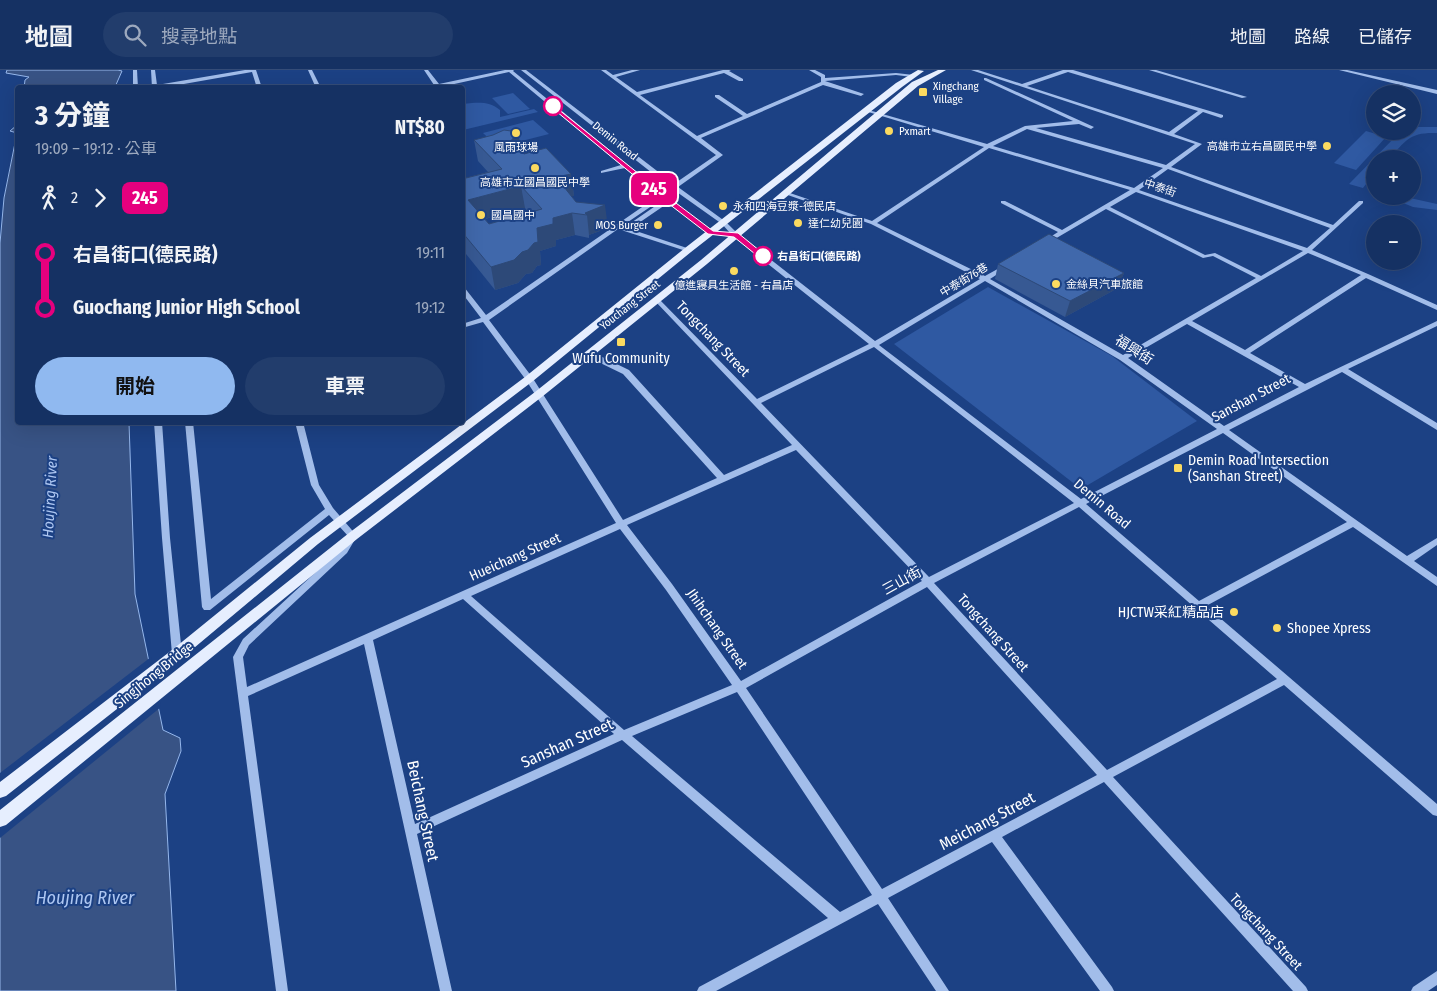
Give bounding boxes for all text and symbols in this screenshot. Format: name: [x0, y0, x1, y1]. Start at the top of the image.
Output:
search box: [103, 12, 453, 57]
icon: search: [121, 21, 149, 49]
text: 地圖: [25, 23, 73, 51]
text: 搜尋地點: [161, 25, 237, 48]
text: 地圖: [1230, 26, 1266, 48]
text: 路線: [1294, 26, 1330, 48]
text: 已儲存: [1358, 26, 1412, 48]
place label: Xingchang Village: [933, 80, 980, 106]
map controls: [1366, 85, 1421, 270]
button: layers: [1366, 85, 1421, 140]
marker: Xingchang Village: [917, 86, 929, 98]
unlabelled marker: [543, 96, 563, 116]
text: 3 分鐘: [35, 99, 110, 132]
text: NT$80: [395, 116, 445, 139]
street label: Demin Road: [590, 119, 640, 163]
marker: Pxmart: [883, 125, 895, 137]
place label: Pxmart: [899, 125, 931, 138]
marker: 風雨球場: [510, 127, 522, 139]
text: 19:09 – 19:12 · 公車: [35, 139, 156, 158]
place label: 高雄市立右昌國民中學: [1207, 140, 1317, 153]
marker: 高雄市立右昌國民中學: [1321, 140, 1333, 152]
place label: 風雨球場: [494, 141, 538, 154]
button: +: [1366, 150, 1421, 205]
marker: 高雄市立國昌國民中學: [529, 162, 541, 174]
line badge: 245: [625, 173, 683, 205]
place label: 高雄市立國昌國民中學: [480, 176, 590, 189]
street label: 中泰街: [1142, 176, 1178, 200]
text: 245: [641, 178, 667, 200]
icon: walk: [35, 184, 63, 212]
icon: forward: [86, 184, 114, 212]
text: 245: [132, 187, 158, 209]
text: 2: [71, 188, 78, 207]
marker: 永和四海豆漿-德民店: [717, 200, 729, 212]
place label: 永和四海豆漿-德民店: [733, 200, 836, 213]
marker: 國昌國中: [475, 209, 487, 221]
place label: 國昌國中: [491, 209, 535, 222]
button: −: [1366, 215, 1421, 270]
marker: 達仁幼兒園: [792, 217, 804, 229]
place label: 達仁幼兒園: [808, 217, 863, 230]
place label: MOS Burger: [596, 219, 648, 232]
marker: MOS Burger: [652, 219, 664, 231]
text: 右昌街口(德民路): [73, 243, 217, 266]
text: 19:11: [416, 243, 445, 262]
marker: 右昌街口(德民路): [753, 246, 773, 266]
place label: 右昌街口(德民路): [777, 250, 861, 263]
street label: 中泰街76巷: [938, 261, 990, 299]
marker: 億進寢具生活館 - 右昌店: [728, 265, 740, 277]
street label: Youchang Street: [597, 277, 663, 333]
marker: 金絲貝汽車旅館: [1050, 278, 1062, 290]
place label: 金絲貝汽車旅館: [1066, 278, 1143, 291]
place label: 億進寢具生活館 - 右昌店: [674, 279, 794, 292]
text: Guochang Junior High School: [73, 296, 300, 319]
text: 19:12: [415, 298, 445, 317]
street label: Tongchang Street: [673, 298, 754, 381]
street label: 福興街: [1112, 331, 1156, 369]
marker: Wufu Community: [615, 336, 627, 348]
place label: Wufu Community: [572, 350, 670, 367]
button: 開始: [35, 357, 235, 415]
button: 車票: [245, 357, 445, 415]
street label: Sanshan Street: [1209, 370, 1294, 426]
place label: Demin Road Intersection (Sanshan Street): [1188, 452, 1329, 485]
water label: Houjing River: [39, 455, 61, 539]
marker: Demin Road Intersection (Sanshan Street): [1172, 462, 1184, 474]
street label: Demin Road: [1070, 475, 1134, 533]
street label: Hueichang Street: [467, 529, 564, 585]
street label: 三山街: [880, 563, 924, 599]
street label: Jhihchang Street: [683, 586, 751, 673]
street label: Tongchang Street: [954, 591, 1033, 676]
place label: HJCTW采紅精品店: [1118, 604, 1224, 621]
marker: HJCTW采紅精品店: [1228, 606, 1240, 618]
place label: Shopee Xpress: [1287, 620, 1371, 637]
marker: Shopee Xpress: [1271, 622, 1283, 634]
street label: Singjhong Bridge: [111, 638, 197, 712]
street label: Sanshan Street: [518, 714, 617, 772]
street label: Beichang Street: [403, 759, 443, 864]
street label: Meichang Street: [936, 787, 1039, 854]
water label: Houjing River: [36, 887, 135, 909]
street label: Tongchang Street: [1226, 890, 1306, 974]

